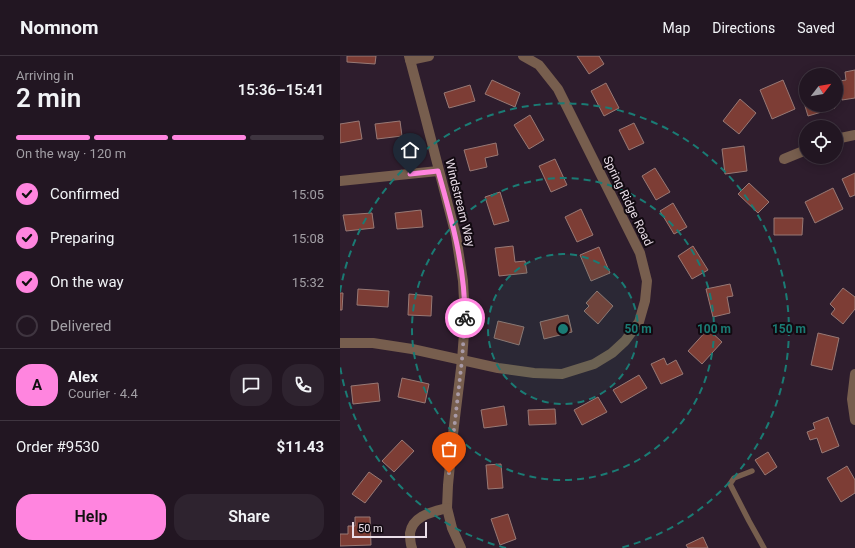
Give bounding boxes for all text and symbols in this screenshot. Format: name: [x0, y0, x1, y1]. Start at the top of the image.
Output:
text: Nomnom: [20, 16, 98, 39]
text: Map: [663, 20, 690, 36]
text: Directions: [712, 20, 775, 36]
text: Saved: [797, 20, 835, 36]
text: Arriving in: [16, 68, 74, 83]
north arrow: [799, 68, 843, 112]
map controls: [799, 68, 843, 164]
text: 15:36–15:41: [238, 81, 324, 99]
text: 2 min: [16, 83, 81, 113]
button: locate: [799, 120, 843, 164]
pin: [393, 133, 427, 174]
icon: home: [399, 139, 421, 161]
text: On the way · 120 m: [16, 146, 126, 161]
street label: Spring Ridge Road: [600, 154, 656, 248]
street label: Windstream Way: [442, 158, 478, 249]
icon: check: [16, 183, 38, 205]
text: Confirmed: [50, 185, 120, 203]
text: 15:05: [292, 187, 324, 202]
icon: check: [16, 227, 38, 249]
text: Preparing: [50, 229, 114, 247]
text: 15:08: [292, 231, 324, 246]
icon: check: [16, 271, 38, 293]
text: On the way: [50, 273, 124, 291]
text: 15:32: [292, 275, 324, 290]
courier: [445, 298, 485, 338]
icon: bike: [454, 307, 476, 329]
text: Delivered: [50, 317, 112, 335]
centre of rings: [556, 322, 570, 336]
text: 50 m: [624, 322, 652, 336]
text: 100 m: [697, 322, 731, 336]
text: 150 m: [772, 322, 806, 336]
button: chat: [230, 364, 272, 406]
button: phone: [282, 364, 324, 406]
text: Alex: [68, 368, 98, 386]
text: A: [32, 376, 42, 394]
text: Courier · 4.4: [68, 386, 138, 401]
pin: [432, 432, 466, 473]
text: Order #9530: [16, 438, 99, 456]
text: $11.43: [277, 438, 324, 456]
icon: bag: [438, 438, 460, 460]
button: Help: [16, 494, 166, 540]
button: Share: [174, 494, 324, 540]
scale bar: [352, 520, 427, 539]
text: 50 m: [358, 522, 383, 535]

